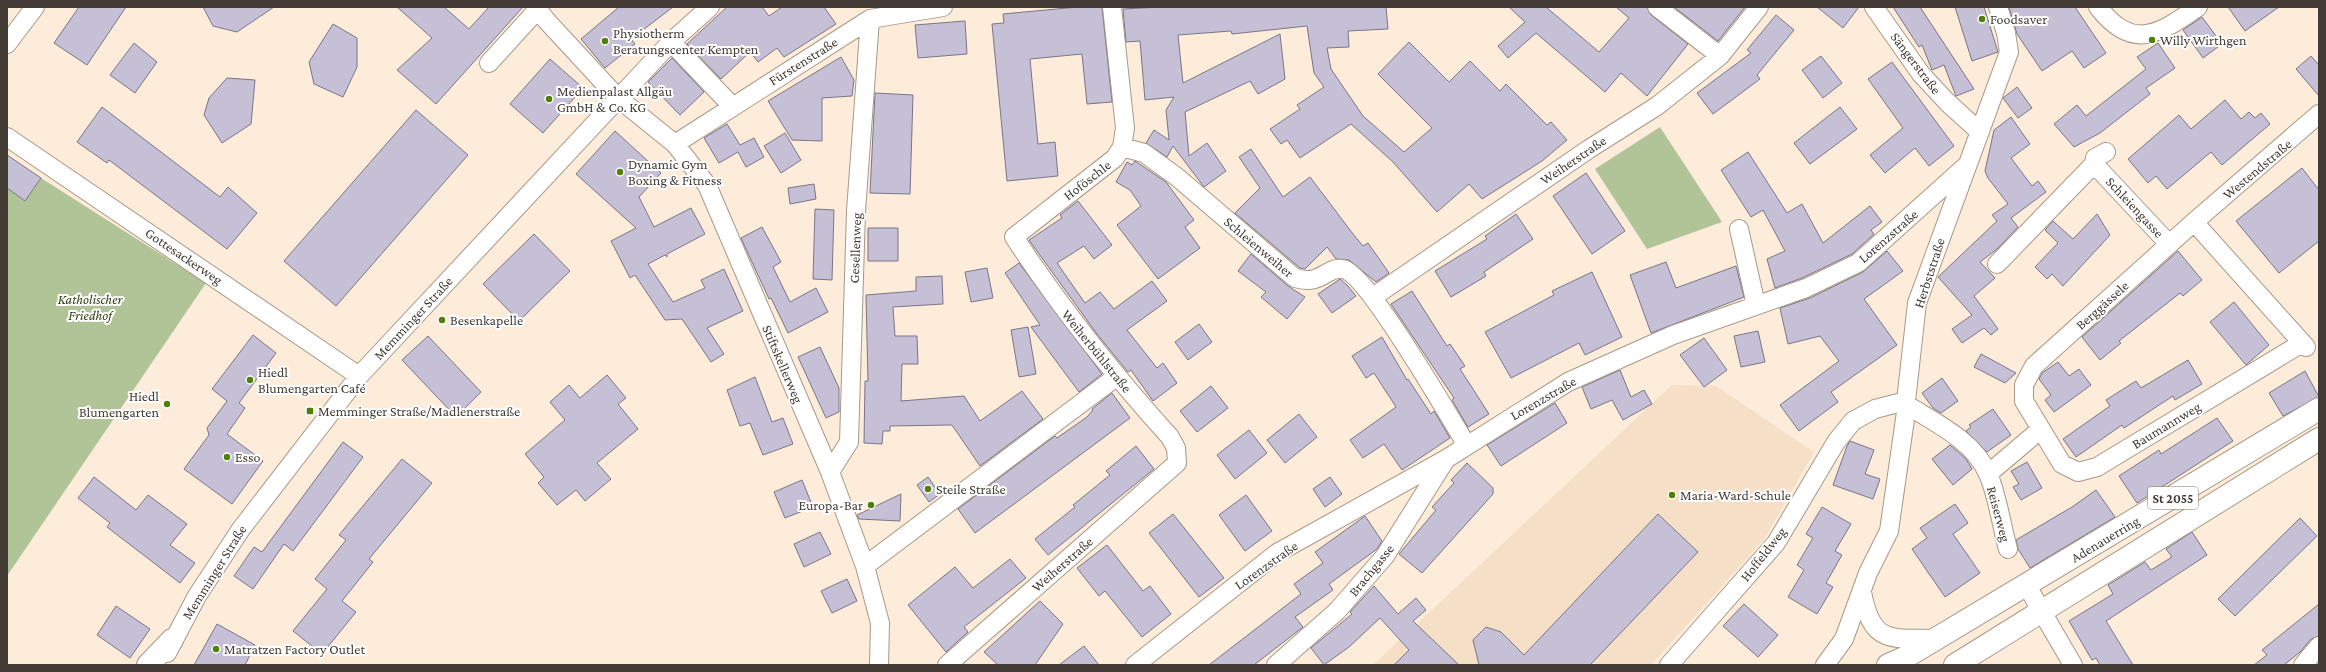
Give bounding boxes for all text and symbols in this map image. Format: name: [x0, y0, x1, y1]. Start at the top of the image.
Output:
place label: Foodsaver: [1990, 11, 2047, 27]
marker: Foodsaver: [1977, 14, 1987, 24]
place label: Physiotherm Beratungscenter Kempten: [613, 25, 759, 57]
street label: Sängerstraße: [1887, 29, 1945, 97]
place label: Willy Wirthgen: [2160, 32, 2247, 48]
street label: Fürstenstraße: [766, 34, 840, 88]
marker: Willy Wirthgen: [2147, 35, 2157, 45]
marker: Physiotherm Beratungscenter Kempten: [600, 36, 610, 46]
place label: Medienpalast Allgäu GmbH & Co. KG: [557, 83, 673, 115]
marker: Medienpalast Allgäu GmbH & Co. KG: [544, 94, 554, 104]
street label: Weiherstraße: [1537, 132, 1609, 188]
street label: Westendstraße: [2219, 136, 2295, 202]
place label: Dynamic Gym Boxing & Fitness: [628, 156, 722, 188]
street label: Hoföschle: [1060, 157, 1114, 203]
marker: Dynamic Gym Boxing & Fitness: [615, 167, 625, 177]
street label: Schleiengasse: [2103, 173, 2167, 241]
street label: Lorenzstraße: [1855, 206, 1921, 266]
street label: Gesellenweg: [846, 212, 864, 284]
street label: Schleienweiher: [1221, 213, 1297, 281]
street label: Gottesackerweg: [142, 224, 226, 288]
street label: Herbststraße: [1910, 236, 1948, 310]
street label: Memminger Straße: [370, 273, 456, 363]
street label: Berggässele: [2072, 277, 2132, 333]
park label: Katholischer Friedhof: [58, 291, 123, 323]
street label: Weiherbühlstraße: [1059, 306, 1135, 396]
place label: Besenkapelle: [450, 312, 523, 328]
marker: Besenkapelle: [437, 315, 447, 325]
street label: Stiftskellerweg: [759, 323, 807, 406]
place label: Hiedl Blumengarten Café: [258, 364, 366, 396]
street label: Lorenzstraße: [1507, 373, 1579, 423]
marker: Hiedl Blumengarten Café: [245, 375, 255, 385]
place label: Hiedl Blumengarten: [79, 388, 159, 420]
street label: Baumannweg: [2129, 398, 2203, 452]
marker: Hiedl Blumengarten: [162, 399, 172, 409]
place label: Memminger Straße/Madlenerstraße: [318, 403, 520, 419]
marker: Memminger Straße/Madlenerstraße: [305, 406, 315, 416]
place label: Esso: [235, 449, 261, 465]
marker: Esso: [222, 452, 232, 462]
place label: Steile Straße: [936, 481, 1006, 497]
marker: Steile Straße: [923, 484, 933, 494]
street label: Reiserweg: [1984, 484, 2014, 544]
place label: Maria-Ward-Schule: [1680, 487, 1791, 503]
road number: St 2055: [2148, 487, 2198, 509]
marker: Maria-Ward-Schule: [1667, 490, 1677, 500]
place label: Europa-Bar: [798, 497, 863, 513]
marker: Europa-Bar: [866, 500, 876, 510]
street label: Adenauerring: [2068, 512, 2142, 566]
street label: Memminger Straße: [179, 522, 249, 622]
street label: Hoffeldweg: [1737, 523, 1789, 584]
street label: Weiherstraße: [1028, 533, 1096, 595]
street label: Lorenzstraße: [1231, 537, 1301, 593]
street label: Brachgasse: [1345, 541, 1397, 599]
place label: Matratzen Factory Outlet: [224, 641, 365, 657]
marker: Matratzen Factory Outlet: [211, 644, 221, 654]

